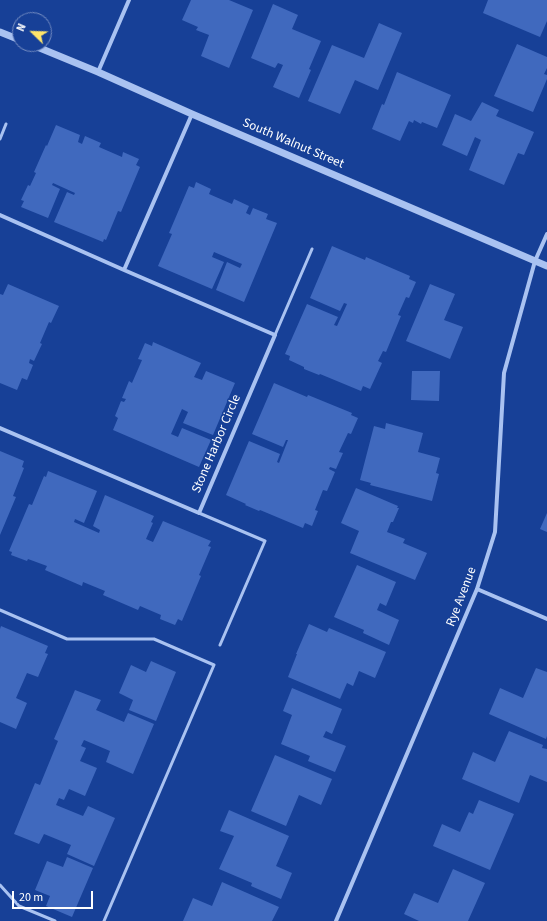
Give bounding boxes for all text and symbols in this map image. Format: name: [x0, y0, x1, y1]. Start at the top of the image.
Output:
north arrow: [12, 12, 52, 52]
text: N: [13, 21, 30, 34]
street label: South Walnut Street: [240, 116, 346, 172]
street label: Stone Harbor Circle: [189, 392, 245, 496]
street label: Rye Avenue: [444, 565, 480, 629]
scale bar: [14, 883, 95, 909]
text: 20 m: [19, 889, 43, 906]

